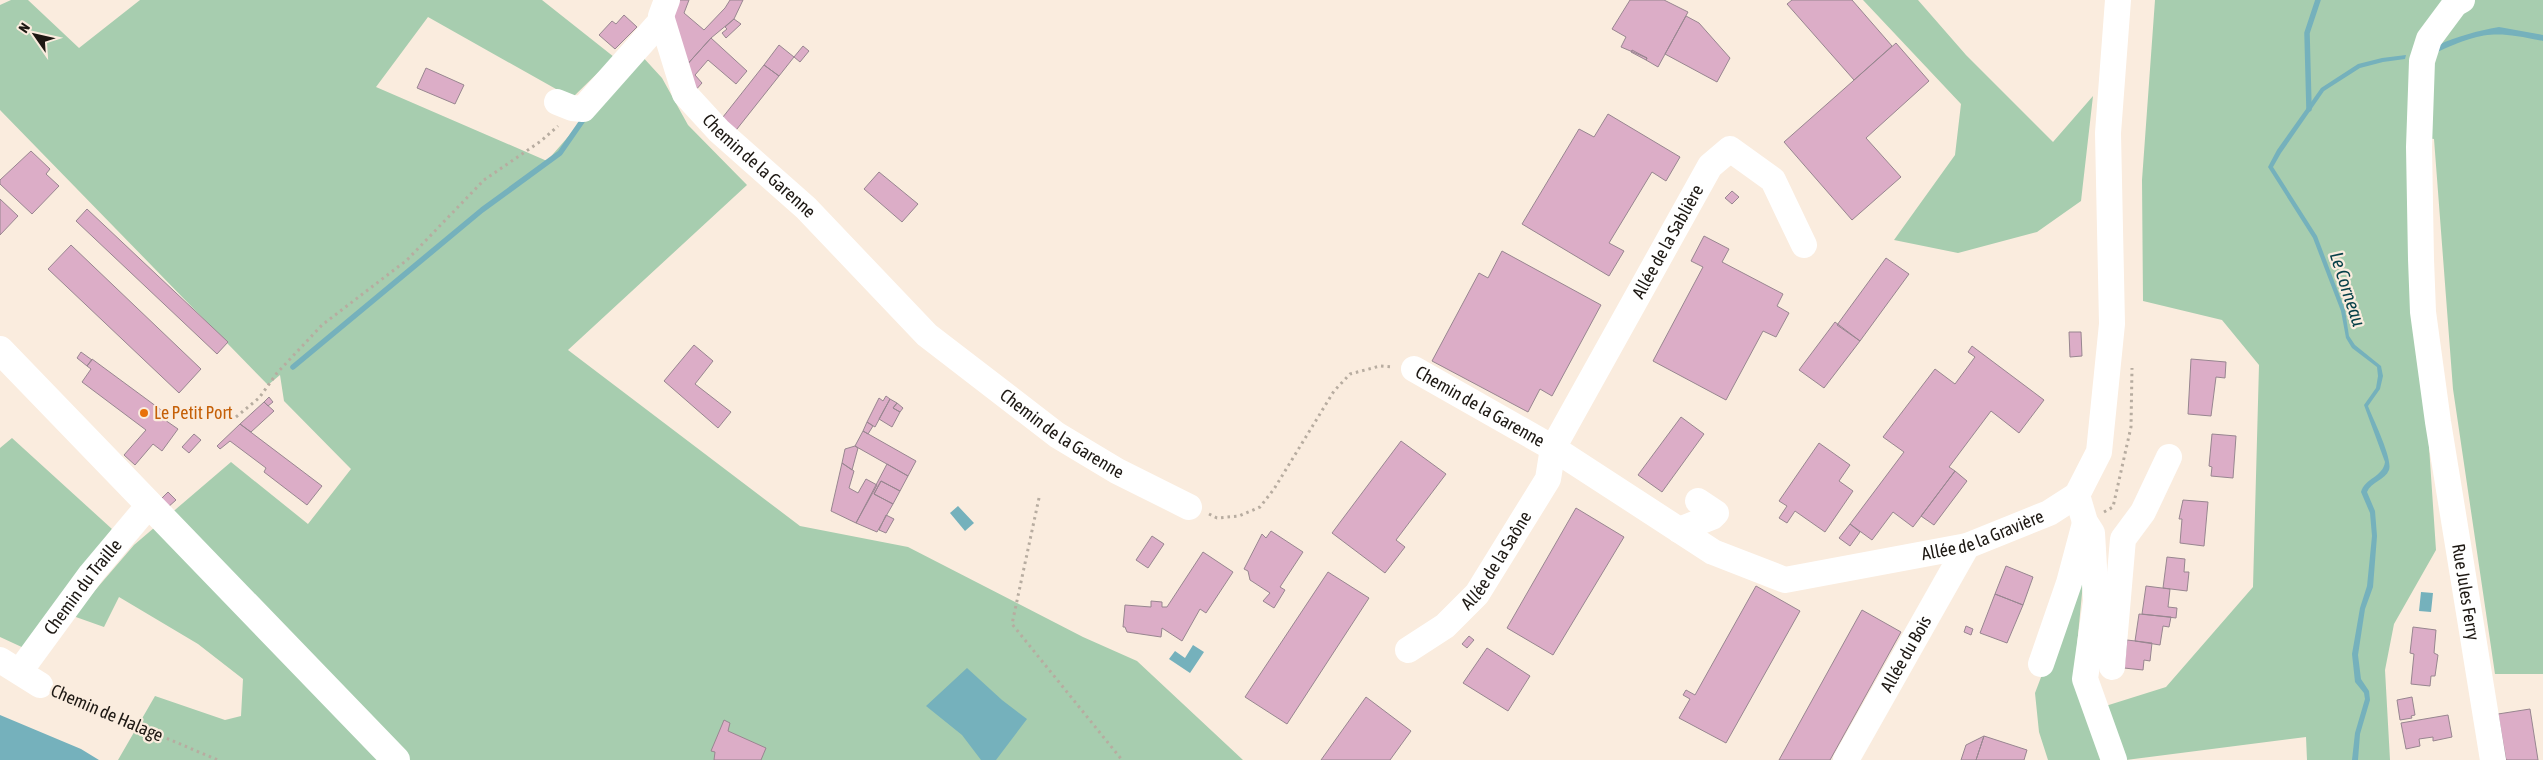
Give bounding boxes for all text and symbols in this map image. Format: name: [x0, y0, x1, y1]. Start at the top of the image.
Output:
north arrow: [10, 10, 60, 60]
text: N: [15, 20, 33, 36]
street label: Chemin de la Garenne: [698, 109, 821, 222]
street label: Allée de la Sablière: [1627, 181, 1707, 302]
water label: Le Corneau: [2326, 249, 2370, 329]
street label: Chemin de la Garenne: [1412, 361, 1549, 451]
street label: Chemin de la Garenne: [996, 384, 1127, 483]
place label: Le Petit Port: [154, 402, 233, 423]
marker: Le Petit Port: [138, 407, 150, 419]
street label: Allée de la Gravière: [1920, 505, 2047, 564]
street label: Allée de la Saône: [1457, 507, 1536, 614]
street label: Chemin du Traille: [39, 535, 126, 639]
street label: Rue Jules Ferry: [2448, 542, 2484, 642]
street label: Allée du Bois: [1876, 612, 1935, 695]
street label: Chemin de Halage: [48, 679, 167, 746]

